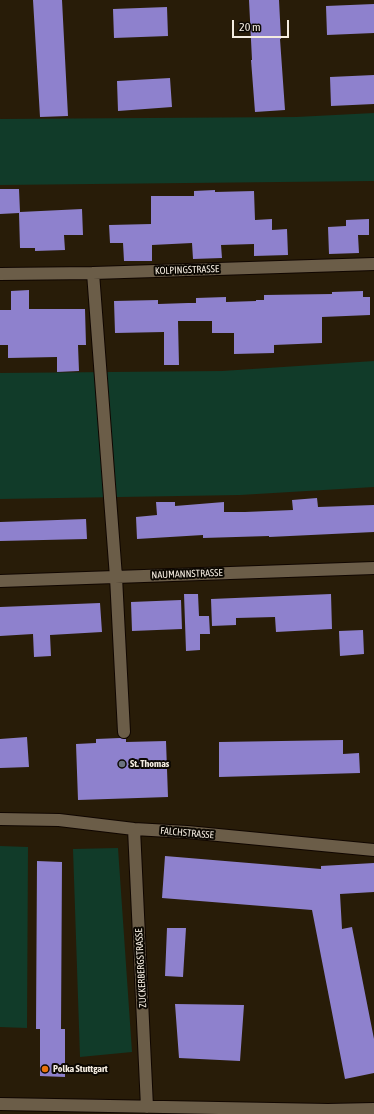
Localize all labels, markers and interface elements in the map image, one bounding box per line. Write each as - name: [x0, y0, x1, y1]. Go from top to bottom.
- scale bar: [234, 12, 291, 38]
- text: 20 m: [239, 20, 261, 34]
- street label: KOLPINGSTRASSE: [155, 263, 219, 277]
- street label: NAUMANNSTRASSE: [151, 567, 223, 581]
- place label: St. Thomas: [130, 758, 169, 770]
- marker: St. Thomas: [117, 759, 127, 769]
- street label: FALCHSTRASSE: [160, 825, 214, 841]
- street label: ZUCKERBERGSTRASSE: [133, 928, 149, 1008]
- place label: Polka Stuttgart: [53, 1063, 108, 1075]
- marker: Polka Stuttgart: [40, 1064, 50, 1074]

